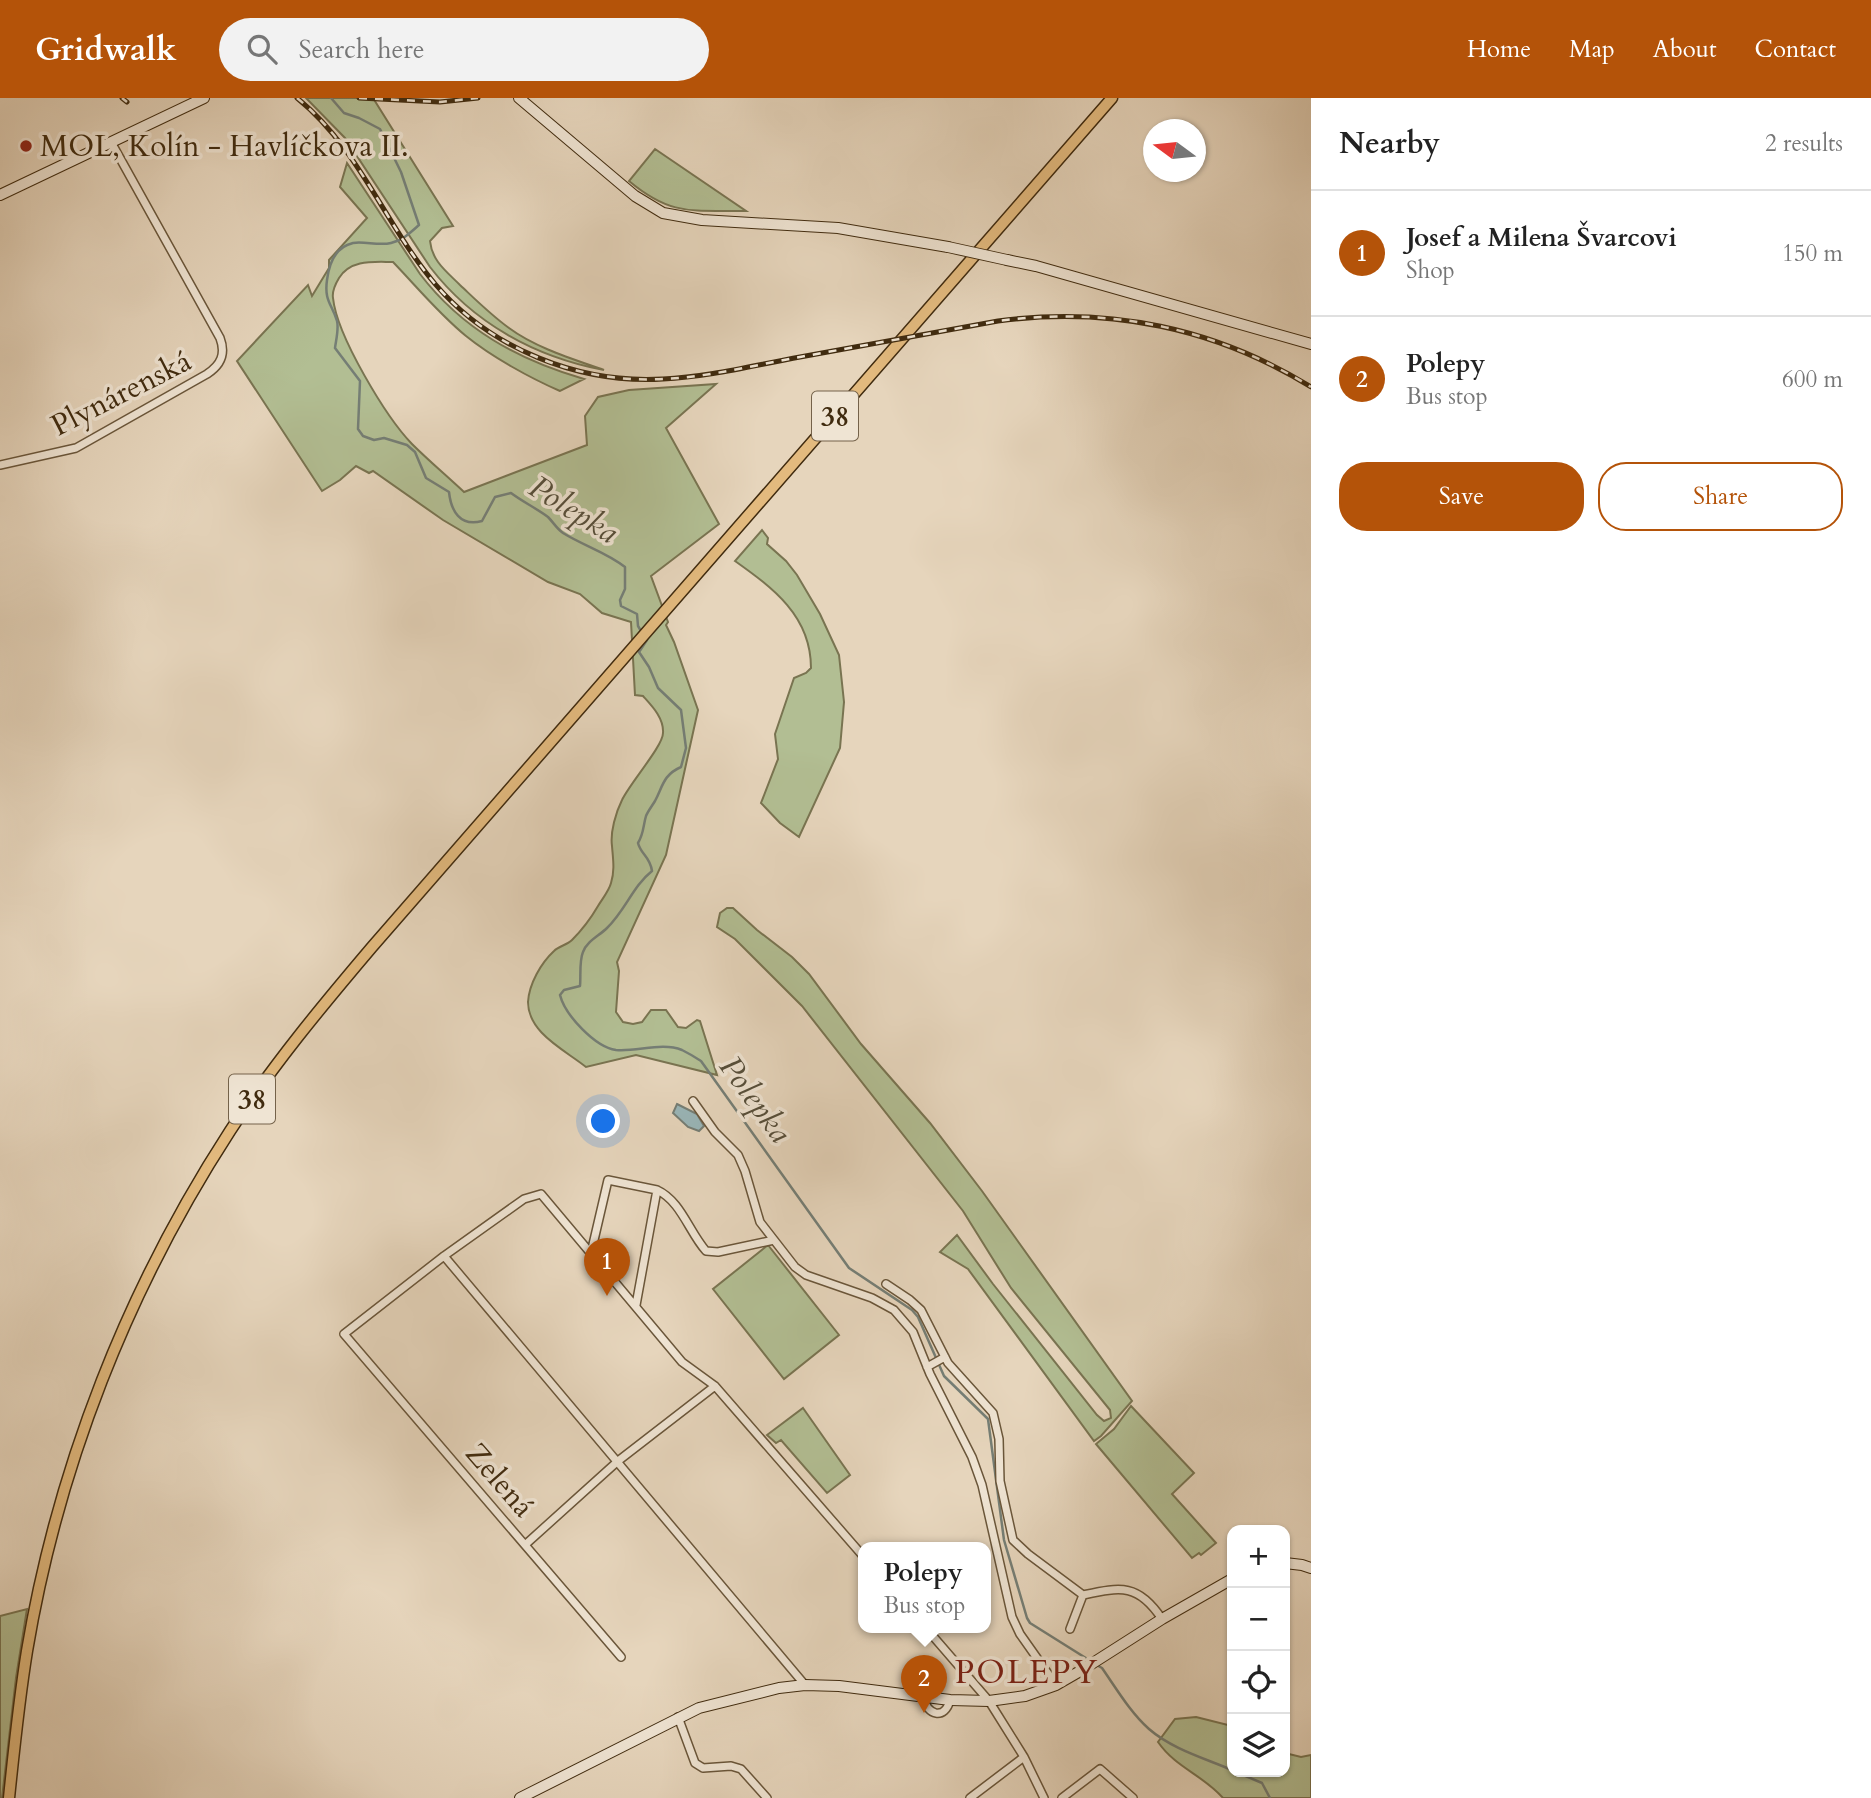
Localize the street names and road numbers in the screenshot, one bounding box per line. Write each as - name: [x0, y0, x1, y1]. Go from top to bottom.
- street label: Plynárenská: [44, 341, 198, 446]
- road number: 38: [812, 392, 858, 440]
- road number: 38: [229, 1074, 275, 1124]
- street label: Zelená: [456, 1434, 543, 1526]

